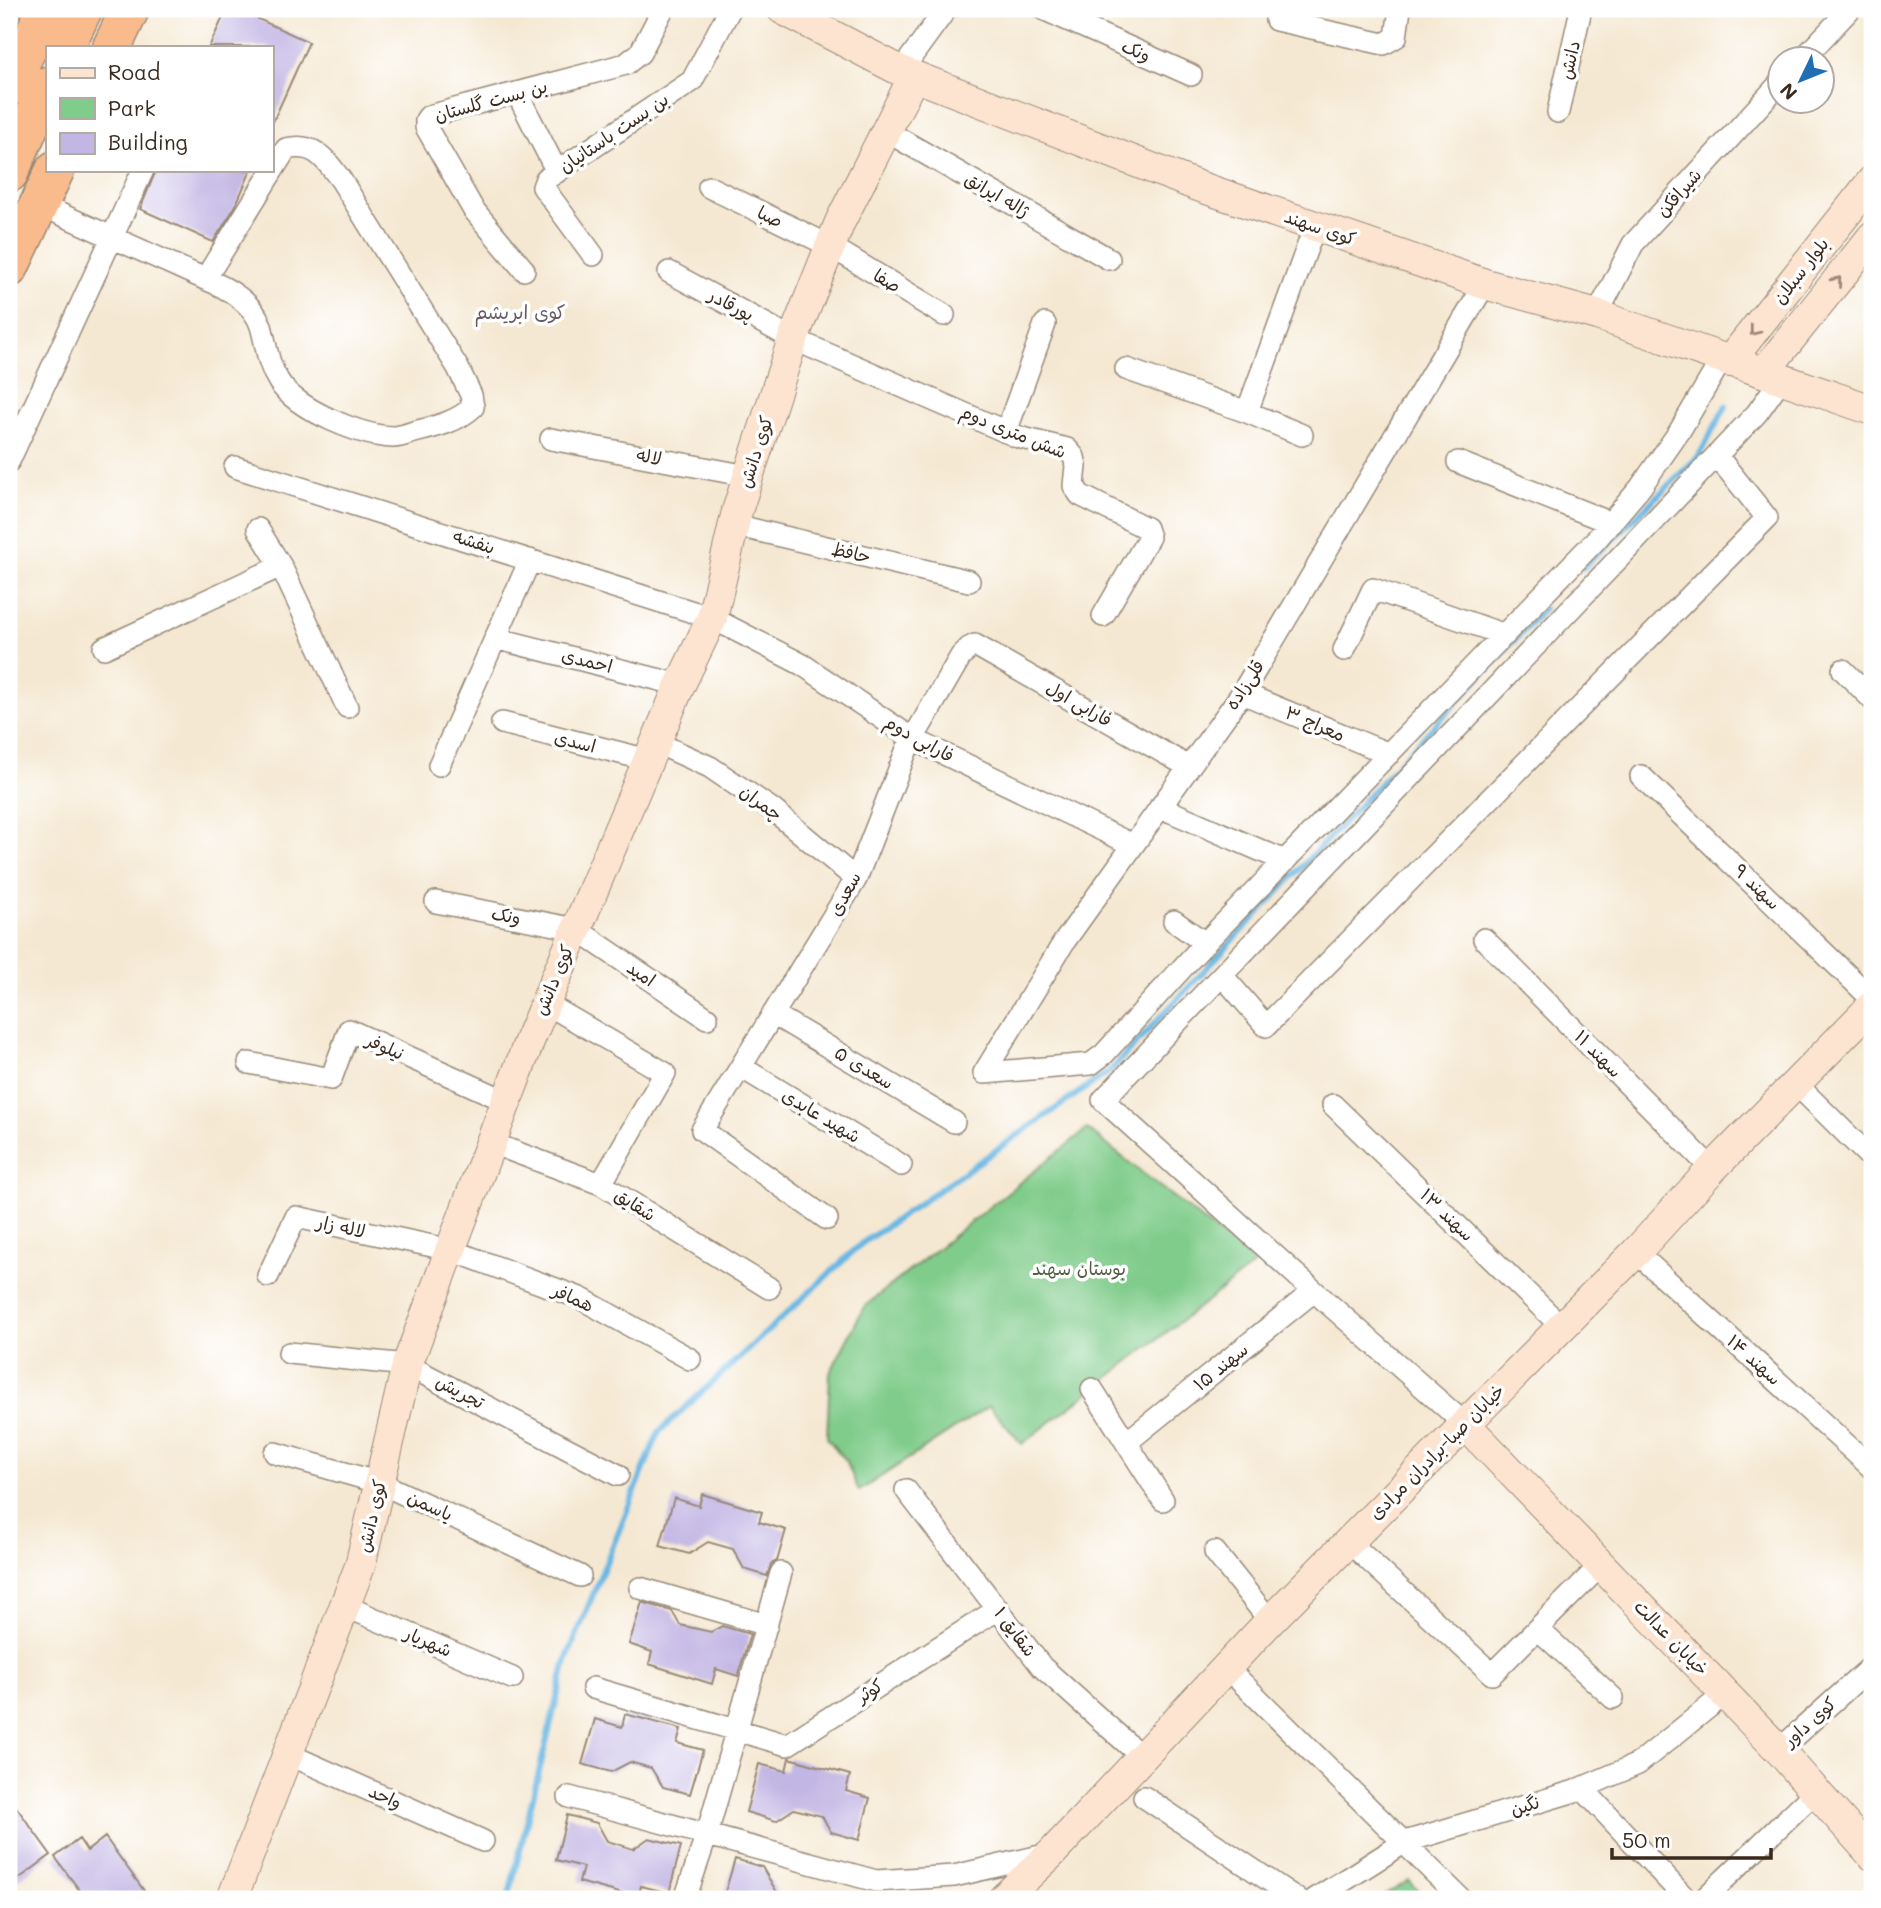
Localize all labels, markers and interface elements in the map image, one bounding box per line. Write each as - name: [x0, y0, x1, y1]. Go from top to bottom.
- street label: ونک: [1118, 33, 1155, 67]
- street label: دانش: [1553, 38, 1585, 82]
- legend: [46, 46, 273, 172]
- north arrow: [1766, 46, 1836, 116]
- text: Road: [108, 58, 160, 85]
- street label: بن بست گلستان: [432, 73, 550, 127]
- text: N: [1774, 78, 1802, 106]
- street label: بن بست باستانیان: [554, 87, 673, 178]
- text: Park: [108, 94, 156, 121]
- text: Building: [108, 128, 188, 155]
- street label: شیر‌افکن: [1650, 163, 1706, 222]
- street label: ژاله ایرانق: [961, 166, 1034, 222]
- street label: صبا: [754, 200, 787, 233]
- street label: کوی سهند: [1281, 204, 1360, 251]
- street label: بلوار سبلان: [1767, 232, 1834, 309]
- street label: صفا: [869, 263, 906, 298]
- one-way arrow: [1829, 276, 1841, 289]
- street label: پورقادر: [703, 282, 758, 327]
- district label: کوی ابریشم: [474, 299, 566, 327]
- one-way arrow: [1750, 322, 1762, 335]
- street label: شش متری دوم: [956, 399, 1070, 466]
- street label: کوی دانش: [732, 412, 778, 491]
- street label: لاله: [634, 442, 664, 470]
- street label: بنفشه: [450, 523, 498, 559]
- street label: حافظ: [829, 536, 873, 568]
- street label: احمدی: [559, 642, 615, 678]
- street label: قلی‌زاده: [1219, 655, 1269, 714]
- street label: فارابی اول: [1042, 675, 1117, 732]
- street label: معراج ۳: [1281, 700, 1349, 747]
- street label: فارابی دوم: [879, 709, 959, 770]
- street label: اسدی: [552, 724, 599, 758]
- street label: چمران: [735, 779, 788, 827]
- street label: سهند ۹: [1729, 858, 1786, 914]
- street label: سعدی: [822, 867, 866, 920]
- street label: ونک: [489, 900, 523, 930]
- street label: کوی دانش: [528, 940, 579, 1019]
- street label: امید: [623, 955, 661, 991]
- street label: سهند ۱۱: [1570, 1024, 1628, 1082]
- street label: نیلوفر: [360, 1026, 408, 1066]
- street label: سعدی ۵: [830, 1040, 899, 1094]
- street label: شهید عابدی: [778, 1082, 865, 1148]
- street label: شقایق: [610, 1182, 661, 1226]
- street label: سهند ۱۳: [1416, 1183, 1480, 1246]
- street label: لاله زار: [313, 1209, 368, 1243]
- park label: بوستان سهند: [1032, 1256, 1126, 1280]
- street label: همافر: [547, 1277, 598, 1317]
- street label: سهند ۱۴: [1723, 1329, 1787, 1390]
- street label: سهند ۱۵: [1188, 1337, 1253, 1396]
- street label: تجریش: [432, 1368, 490, 1414]
- street label: خیابان صبا-برادران مرادی: [1363, 1378, 1509, 1524]
- street label: کوی دانش: [351, 1477, 391, 1555]
- street label: یاسمن: [404, 1484, 457, 1526]
- street label: خیابان عدالت: [1629, 1594, 1714, 1680]
- street label: شقایق ۱: [989, 1602, 1042, 1661]
- street label: شهریار: [399, 1620, 456, 1662]
- street label: کوثر: [850, 1672, 888, 1709]
- street label: کوی داور: [1776, 1691, 1841, 1753]
- street label: واحد: [365, 1778, 406, 1814]
- street label: نگین: [1507, 1789, 1542, 1821]
- scale bar: [1612, 1817, 1771, 1861]
- text: 50 m: [1622, 1826, 1671, 1853]

